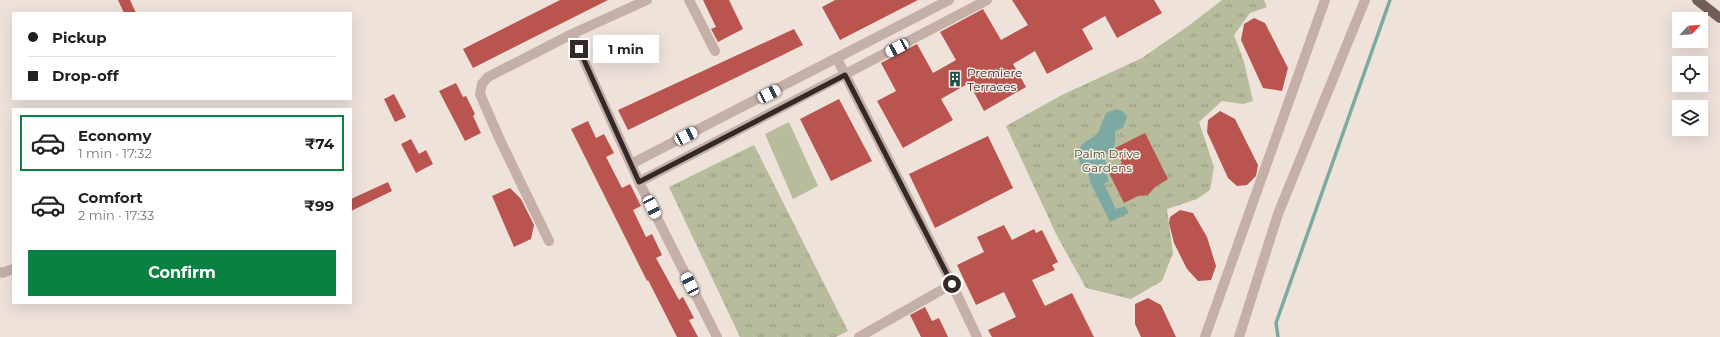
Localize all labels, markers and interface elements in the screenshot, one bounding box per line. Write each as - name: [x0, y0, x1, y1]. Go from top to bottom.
- north arrow: [1672, 12, 1708, 48]
- map controls: [1672, 12, 1708, 136]
- text: Pickup: [52, 28, 107, 47]
- callout: 1 min: [593, 35, 659, 63]
- car: [884, 37, 910, 59]
- route end: [570, 40, 588, 58]
- text: 1 min: [608, 41, 644, 57]
- button: locate: [1672, 56, 1708, 92]
- place label: Premiere Terraces: [967, 65, 1022, 94]
- text: Drop-off: [52, 66, 119, 85]
- building icon: Premiere Terraces: [946, 70, 964, 88]
- car: [756, 83, 782, 105]
- button: layers: [1672, 100, 1708, 136]
- icon: car: [30, 125, 66, 161]
- car: [673, 125, 699, 147]
- text: Economy: [78, 126, 151, 145]
- text: ₹74: [304, 134, 334, 153]
- text: 1 min · 17:32: [78, 145, 152, 161]
- park label: Palm Drive Gardens: [1074, 146, 1140, 175]
- icon: car: [30, 187, 66, 223]
- text: Comfort: [78, 188, 143, 207]
- car: [641, 194, 663, 220]
- text: ₹99: [304, 196, 334, 215]
- text: 2 min · 17:33: [78, 207, 154, 223]
- button: Confirm: [28, 250, 336, 296]
- car: [679, 271, 701, 297]
- route start: [943, 275, 961, 293]

